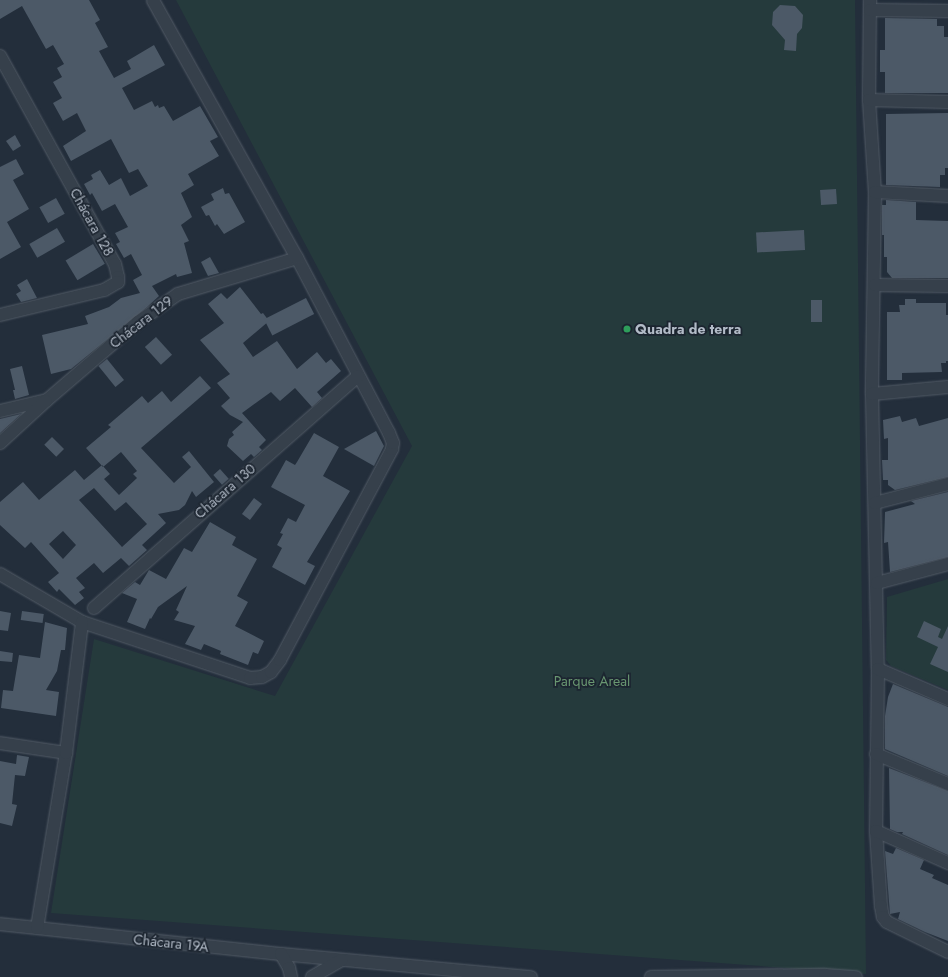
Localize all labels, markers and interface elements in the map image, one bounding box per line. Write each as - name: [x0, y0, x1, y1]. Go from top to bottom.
- street label: Chácara 128: [67, 185, 117, 259]
- street label: Chácara 129: [106, 292, 176, 352]
- place label: Quadra de terra: [635, 321, 741, 337]
- marker: Quadra de terra: [622, 324, 632, 334]
- street label: Chácara 130: [191, 460, 259, 522]
- park label: Parque Areal: [554, 673, 630, 689]
- street label: Chácara 19A: [133, 931, 209, 955]

